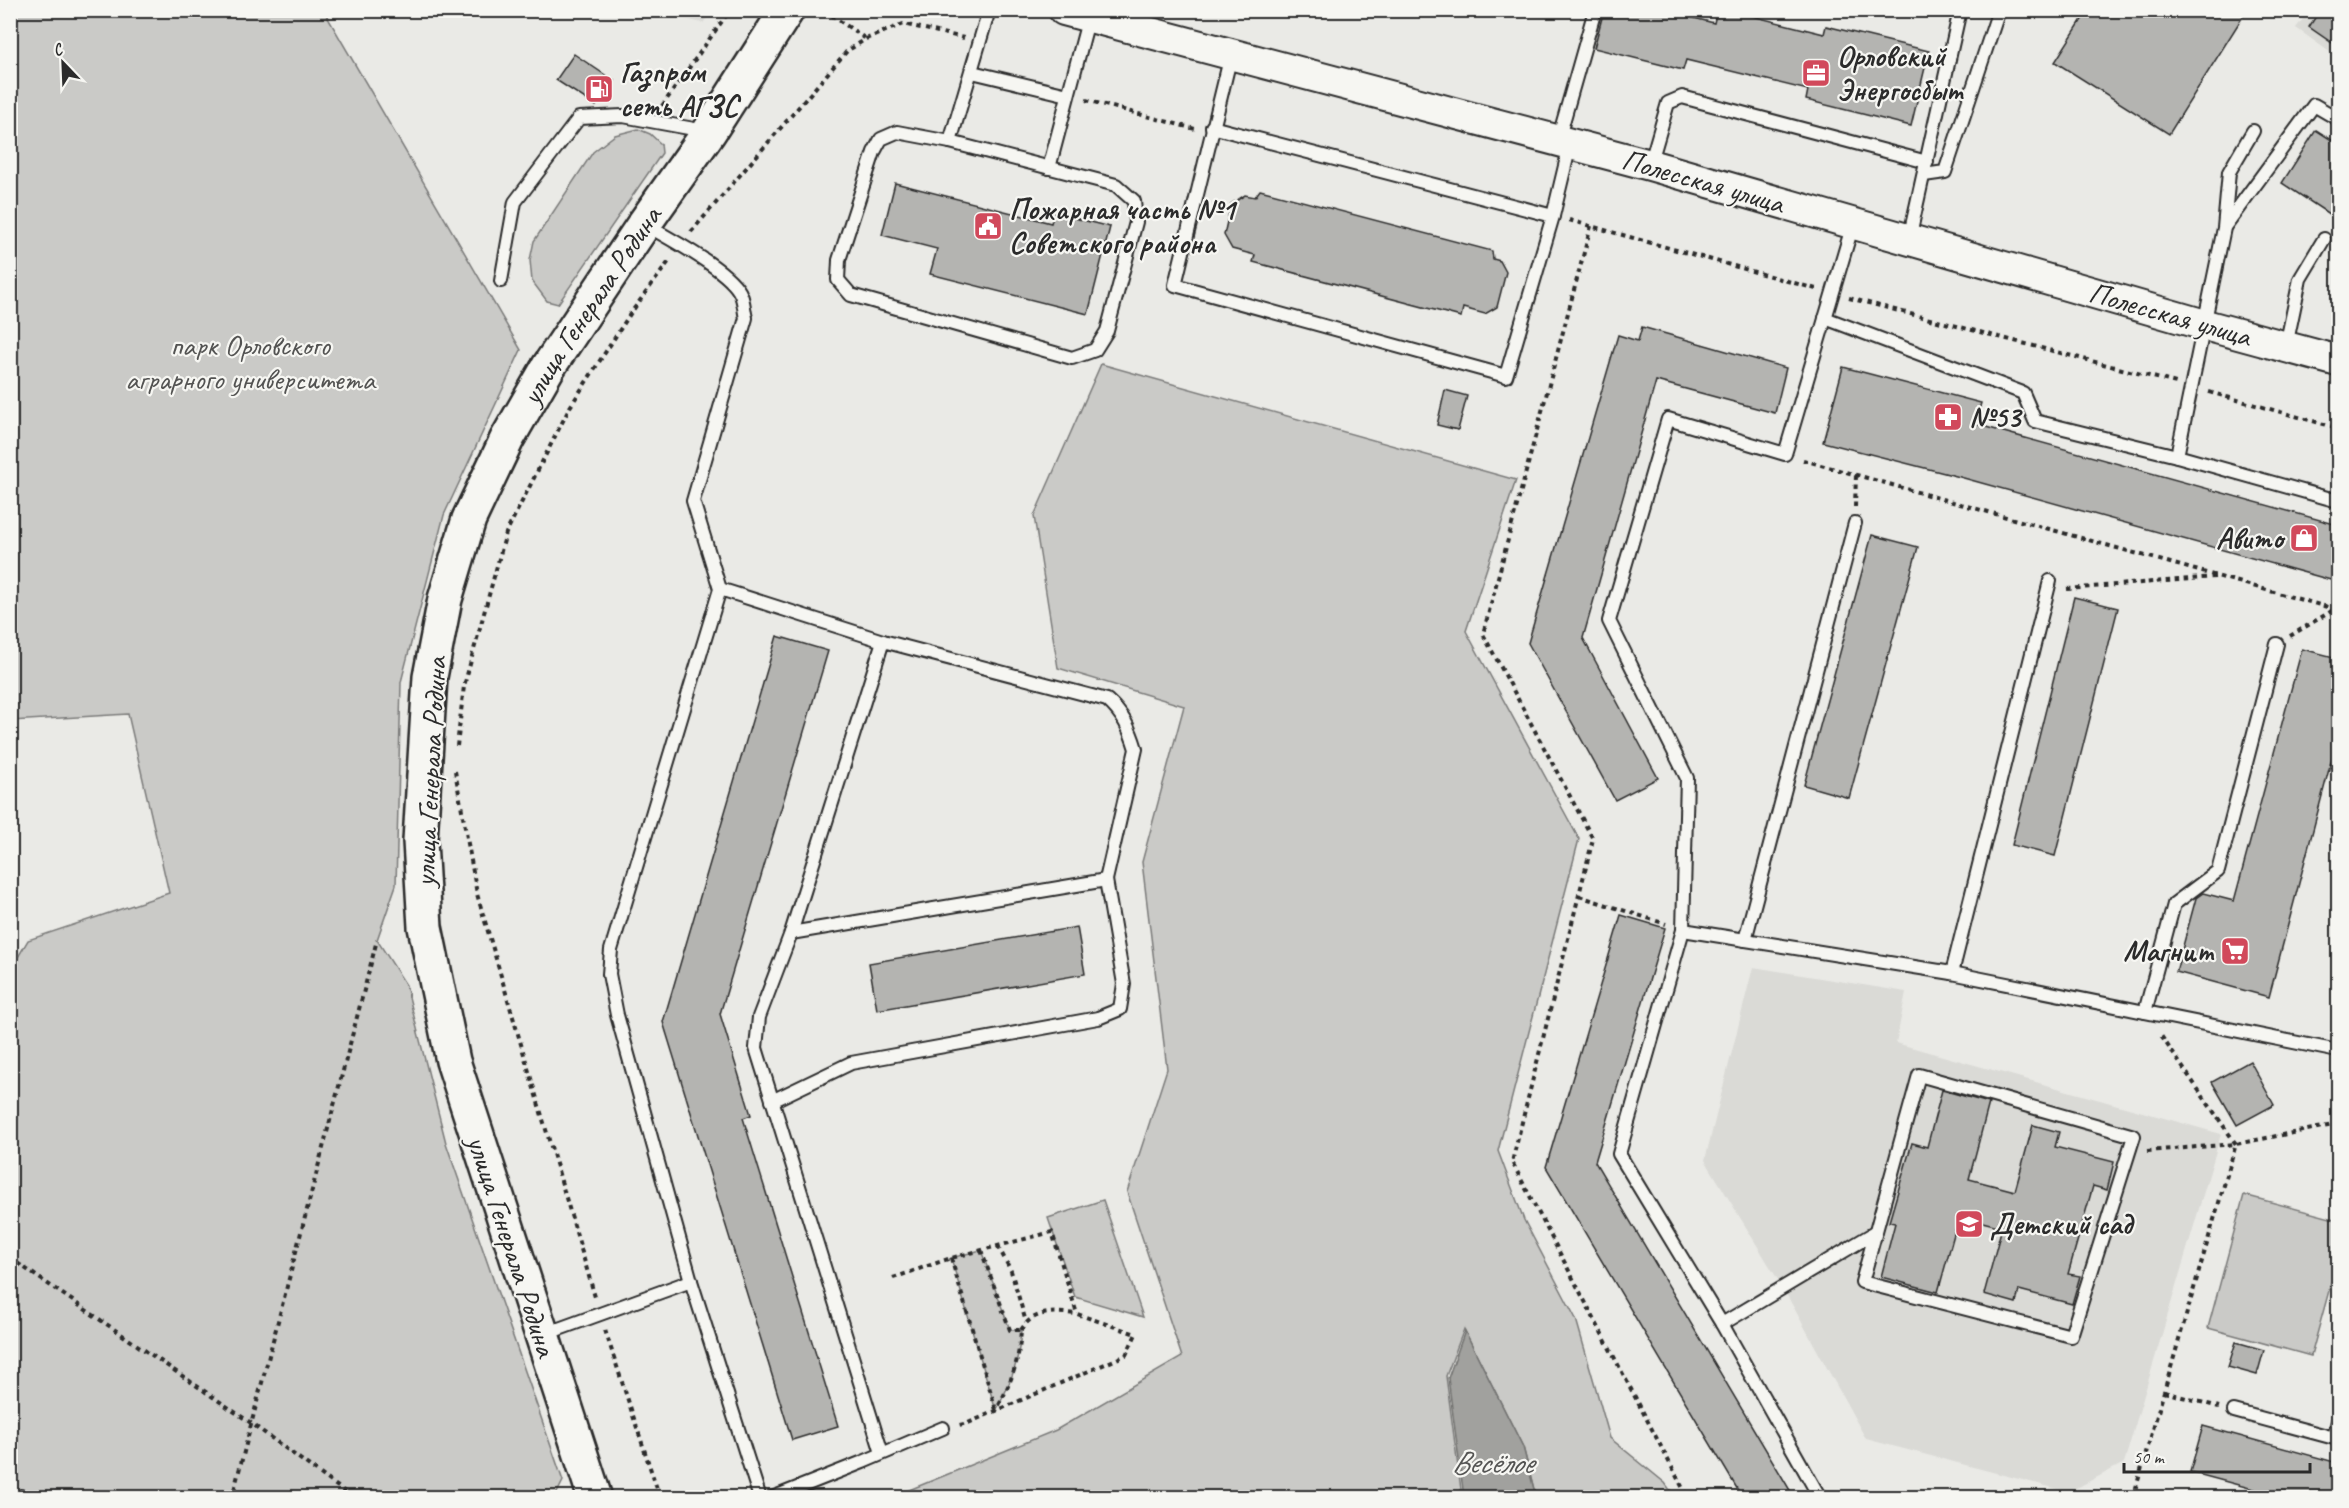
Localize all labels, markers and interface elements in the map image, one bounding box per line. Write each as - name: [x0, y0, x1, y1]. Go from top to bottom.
- north arrow: [33, 33, 93, 93]
- place label: Орловский Энергосбыт: [1837, 37, 1965, 109]
- text: С: [50, 39, 67, 61]
- place label: Газпром сеть АГЗС: [620, 53, 742, 125]
- office icon: Орловский Энергосбыт: [1800, 57, 1832, 89]
- fuel station icon: Газпром сеть АГЗС: [583, 73, 615, 105]
- street label: Полесская улица: [1618, 140, 1790, 223]
- place label: Пожарная часть №1 Советского района: [1009, 190, 1238, 262]
- street label: улица Генерала Родина: [511, 197, 671, 413]
- public building icon: Пожарная часть №1 Советского района: [972, 210, 1004, 242]
- street label: Полесская улица: [2085, 273, 2257, 356]
- park label: парк Орловского аграрного университета: [125, 326, 377, 398]
- place label: №53: [1969, 398, 2023, 436]
- pharmacy icon: №53: [1932, 401, 1964, 433]
- place label: Авито: [2216, 519, 2286, 557]
- shop icon: Авито: [2288, 522, 2320, 554]
- street label: улица Генерала Родина: [405, 654, 455, 890]
- place label: Магнит: [2123, 932, 2215, 970]
- supermarket icon: Магнит: [2219, 935, 2251, 967]
- street label: улица Генерала Родина: [458, 1129, 566, 1363]
- place label: Детский сад: [1990, 1205, 2135, 1243]
- school or university icon: Детский сад: [1953, 1208, 1985, 1240]
- scale bar: [2124, 1436, 2310, 1474]
- water label: Весёлое: [1451, 1442, 1537, 1483]
- text: 50 m: [2133, 1446, 2166, 1468]

